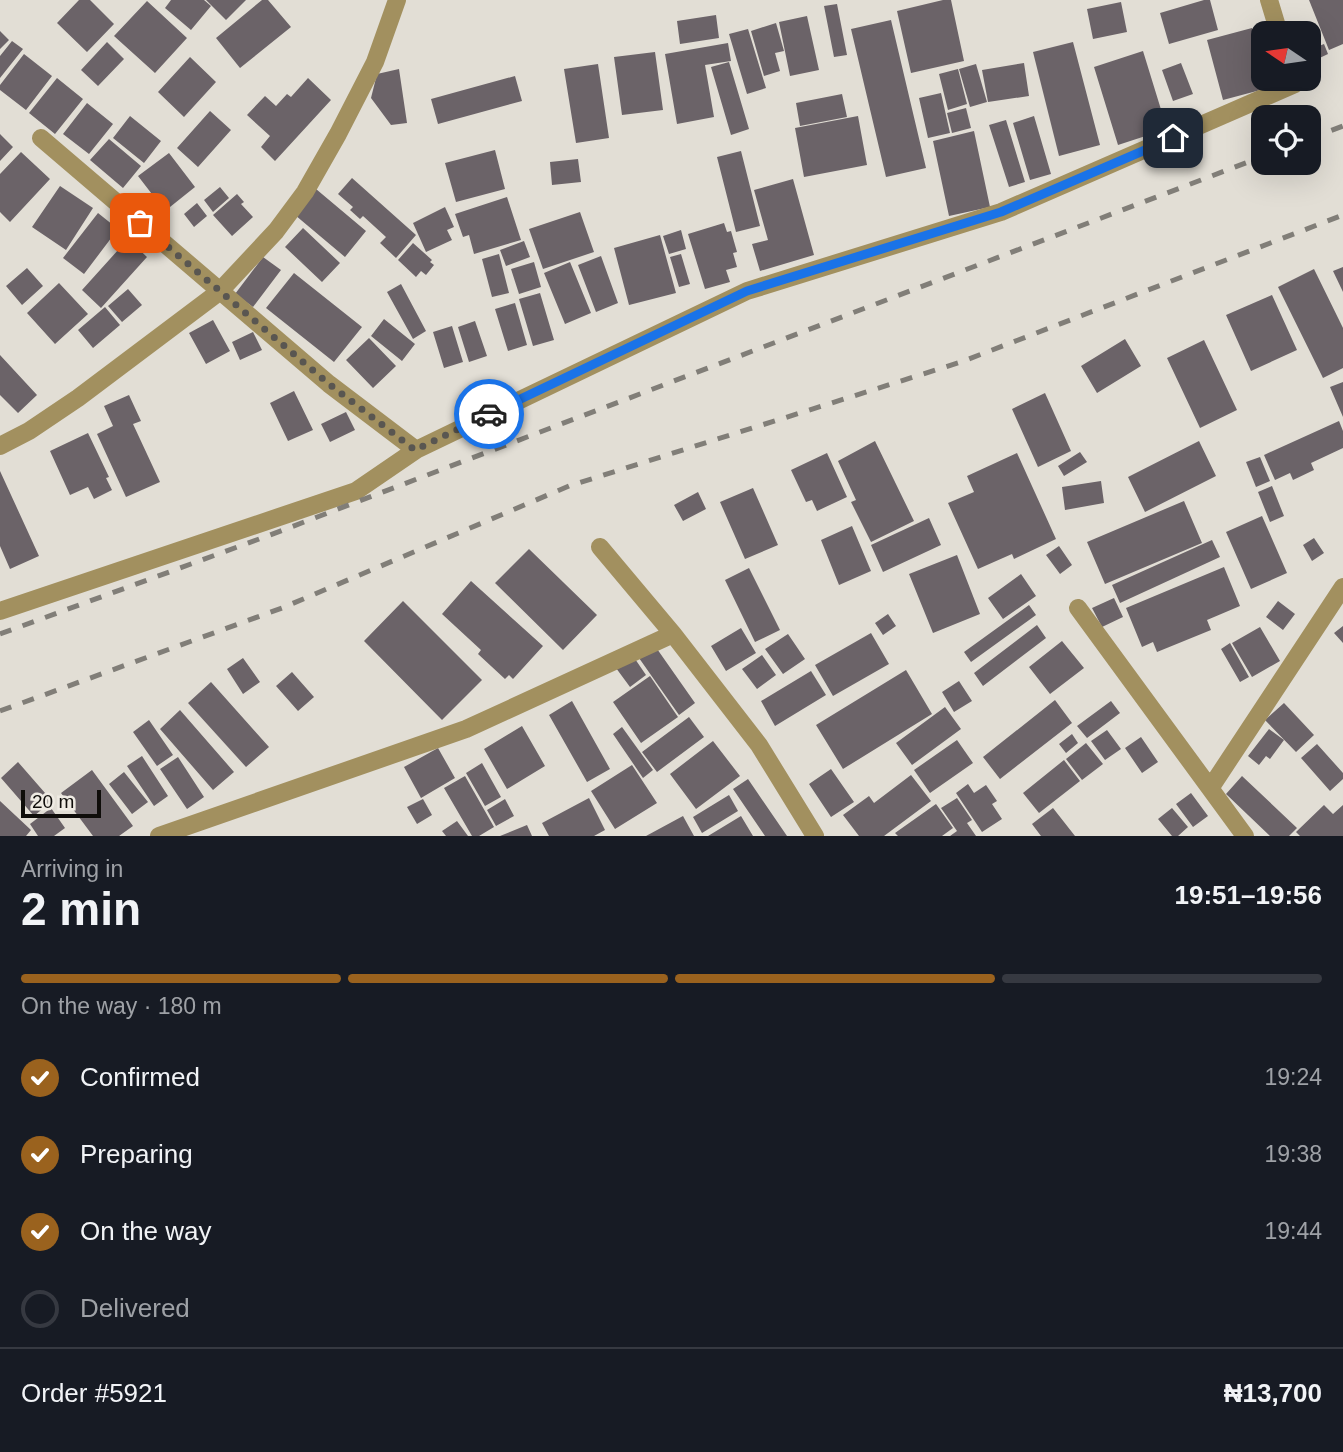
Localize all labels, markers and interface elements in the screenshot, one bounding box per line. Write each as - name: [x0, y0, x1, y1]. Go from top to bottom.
- north arrow: [1251, 21, 1321, 91]
- map controls: [1251, 21, 1321, 175]
- button: locate: [1251, 105, 1321, 175]
- pin: [1143, 108, 1203, 168]
- icon: home: [1154, 119, 1192, 157]
- pin: [110, 193, 170, 253]
- icon: bag: [121, 204, 159, 242]
- courier: [454, 379, 524, 449]
- icon: car: [470, 395, 508, 433]
- scale bar: [21, 787, 102, 819]
- text: 20 m: [32, 791, 74, 812]
- text: Arriving in: [21, 856, 123, 882]
- text: 19:51–19:56: [1175, 880, 1322, 910]
- text: 2 min: [21, 883, 141, 935]
- text: On the way · 180 m: [21, 993, 222, 1019]
- icon: check: [21, 1059, 59, 1097]
- text: Confirmed: [80, 1062, 200, 1092]
- text: 19:24: [1264, 1064, 1322, 1090]
- icon: check: [21, 1136, 59, 1174]
- text: Preparing: [80, 1139, 193, 1169]
- text: 19:38: [1264, 1141, 1322, 1167]
- icon: check: [21, 1213, 59, 1251]
- text: On the way: [80, 1216, 212, 1246]
- text: 19:44: [1264, 1218, 1322, 1244]
- text: Delivered: [80, 1293, 190, 1323]
- text: Order #5921: [21, 1378, 167, 1408]
- text: ₦13,700: [1224, 1378, 1322, 1408]

